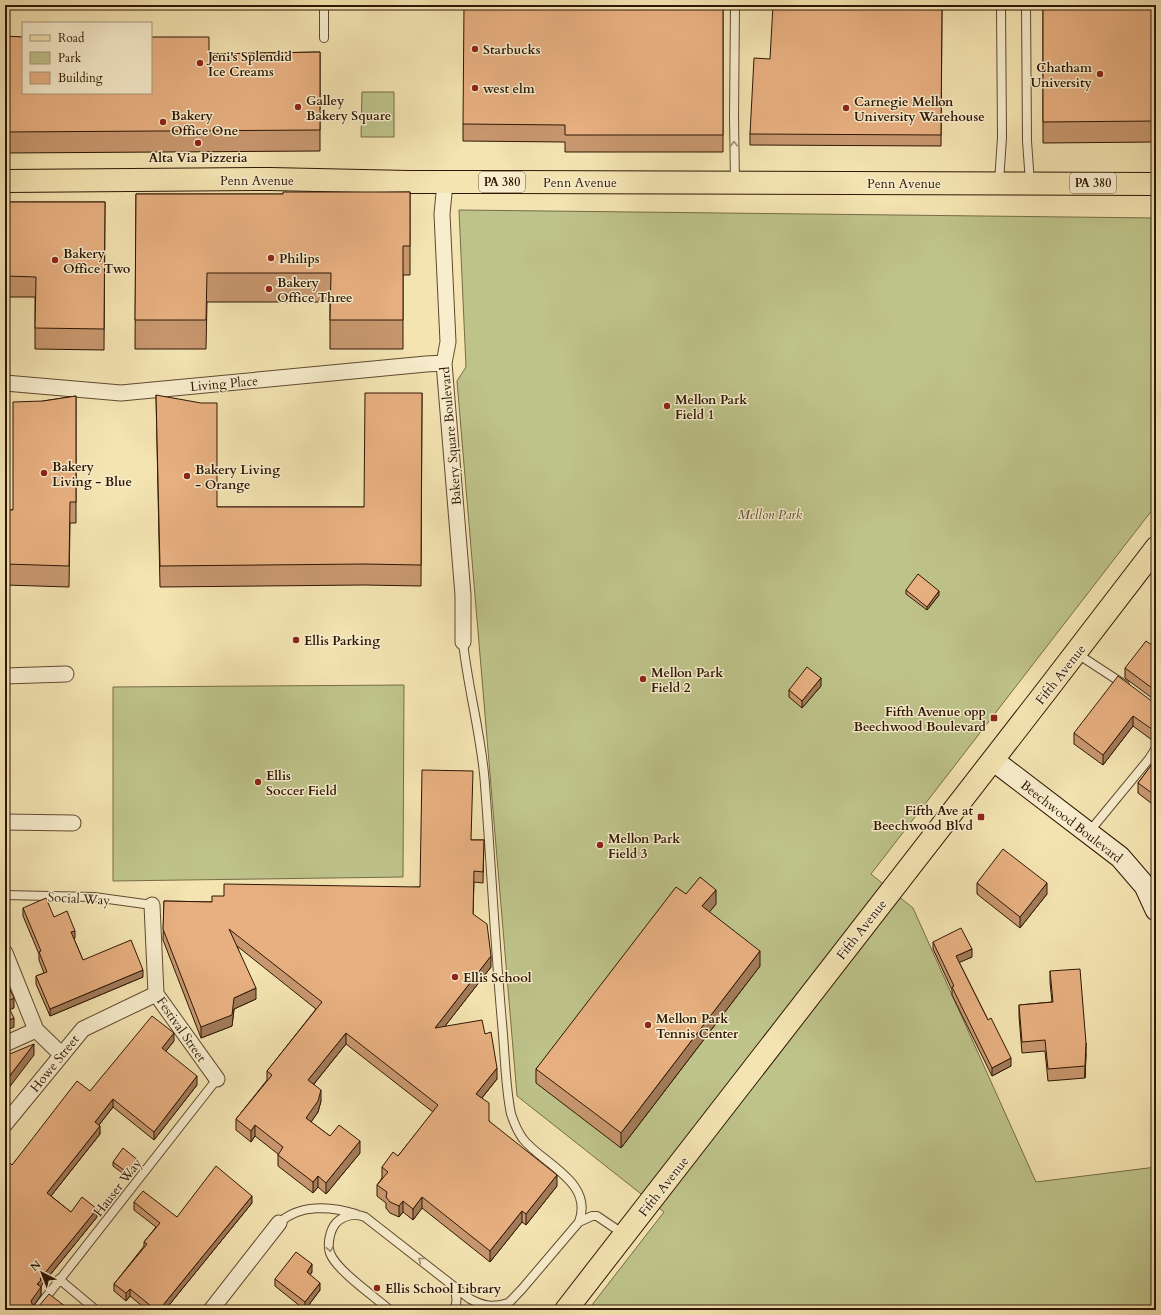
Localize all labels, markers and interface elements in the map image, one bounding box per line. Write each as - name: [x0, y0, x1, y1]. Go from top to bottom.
- legend: [22, 22, 152, 94]
- text: Road: [58, 30, 85, 46]
- place label: Starbucks: [483, 41, 541, 59]
- marker: Starbucks: [470, 44, 480, 54]
- place label: Jeni's Splendid Ice Creams: [206, 48, 292, 81]
- text: Park: [58, 50, 82, 66]
- marker: Jeni's Splendid Ice Creams: [195, 58, 205, 68]
- place label: Chatham University: [1030, 59, 1093, 92]
- marker: Chatham University: [1095, 69, 1105, 79]
- text: Building: [58, 70, 103, 86]
- place label: west elm: [483, 80, 535, 98]
- marker: west elm: [470, 83, 480, 93]
- place label: Galley Bakery Square: [306, 92, 391, 125]
- place label: Carnegie Mellon University Warehouse: [854, 93, 985, 126]
- marker: Galley Bakery Square: [293, 102, 303, 112]
- marker: Carnegie Mellon University Warehouse: [841, 103, 851, 113]
- place label: Bakery Office One: [171, 107, 238, 140]
- marker: Bakery Office One: [158, 117, 168, 127]
- marker: Alta Via Pizzeria: [193, 138, 203, 148]
- one-way arrow: [730, 141, 738, 147]
- place label: Alta Via Pizzeria: [149, 149, 248, 167]
- street label: Penn Avenue: [220, 172, 294, 190]
- road number: PA 380: [479, 172, 525, 192]
- road number: PA 380: [1070, 173, 1116, 193]
- street label: Penn Avenue: [543, 174, 617, 192]
- street label: Penn Avenue: [867, 175, 941, 193]
- place label: Bakery Office Two: [63, 245, 131, 278]
- place label: Philips: [279, 250, 320, 268]
- marker: Philips: [266, 253, 276, 263]
- marker: Bakery Office Two: [50, 255, 60, 265]
- place label: Bakery Office Three: [277, 274, 353, 307]
- marker: Bakery Office Three: [264, 284, 274, 294]
- street label: Bakery Square Boulevard: [436, 366, 466, 506]
- street label: Living Place: [189, 372, 259, 396]
- place label: Mellon Park Field 1: [675, 391, 748, 424]
- marker: Mellon Park Field 1: [662, 401, 672, 411]
- place label: Bakery Living - Blue: [52, 458, 132, 491]
- place label: Bakery Living - Orange: [195, 461, 280, 494]
- marker: Bakery Living - Blue: [39, 468, 49, 478]
- marker: Bakery Living - Orange: [182, 471, 192, 481]
- park label: Mellon Park: [738, 506, 803, 524]
- place label: Ellis Parking: [304, 632, 380, 650]
- marker: Ellis Parking: [291, 635, 301, 645]
- street label: Fifth Avenue: [1032, 641, 1090, 708]
- place label: Mellon Park Field 2: [651, 664, 724, 697]
- marker: Mellon Park Field 2: [638, 674, 648, 684]
- place label: Fifth Avenue opp Beechwood Boulevard: [854, 703, 987, 736]
- marker: Fifth Avenue opp Beechwood Boulevard: [989, 713, 999, 723]
- place label: Ellis Soccer Field: [266, 767, 337, 800]
- street label: Beechwood Boulevard: [1017, 776, 1126, 867]
- marker: Ellis Soccer Field: [253, 777, 263, 787]
- place label: Fifth Ave at Beechwood Blvd: [873, 802, 974, 835]
- marker: Fifth Ave at Beechwood Blvd: [976, 812, 986, 822]
- place label: Mellon Park Field 3: [608, 830, 681, 863]
- marker: Mellon Park Field 3: [595, 840, 605, 850]
- street label: Social Way: [47, 888, 111, 910]
- street label: Fifth Avenue: [833, 896, 891, 963]
- place label: Ellis School: [463, 969, 532, 987]
- marker: Ellis School: [450, 972, 460, 982]
- street label: Festival Street: [152, 993, 210, 1066]
- place label: Mellon Park Tennis Center: [656, 1010, 739, 1043]
- marker: Mellon Park Tennis Center: [643, 1020, 653, 1030]
- street label: Howe Street: [26, 1031, 83, 1096]
- street label: Fifth Avenue: [635, 1153, 693, 1220]
- street label: Hauser Way: [89, 1155, 146, 1220]
- one-way arrow: [325, 1246, 334, 1253]
- north arrow: [22, 1253, 62, 1293]
- text: N: [27, 1257, 45, 1275]
- one-way arrow: [418, 1258, 425, 1265]
- place label: Ellis School Library: [385, 1280, 502, 1298]
- marker: Ellis School Library: [372, 1283, 382, 1293]

